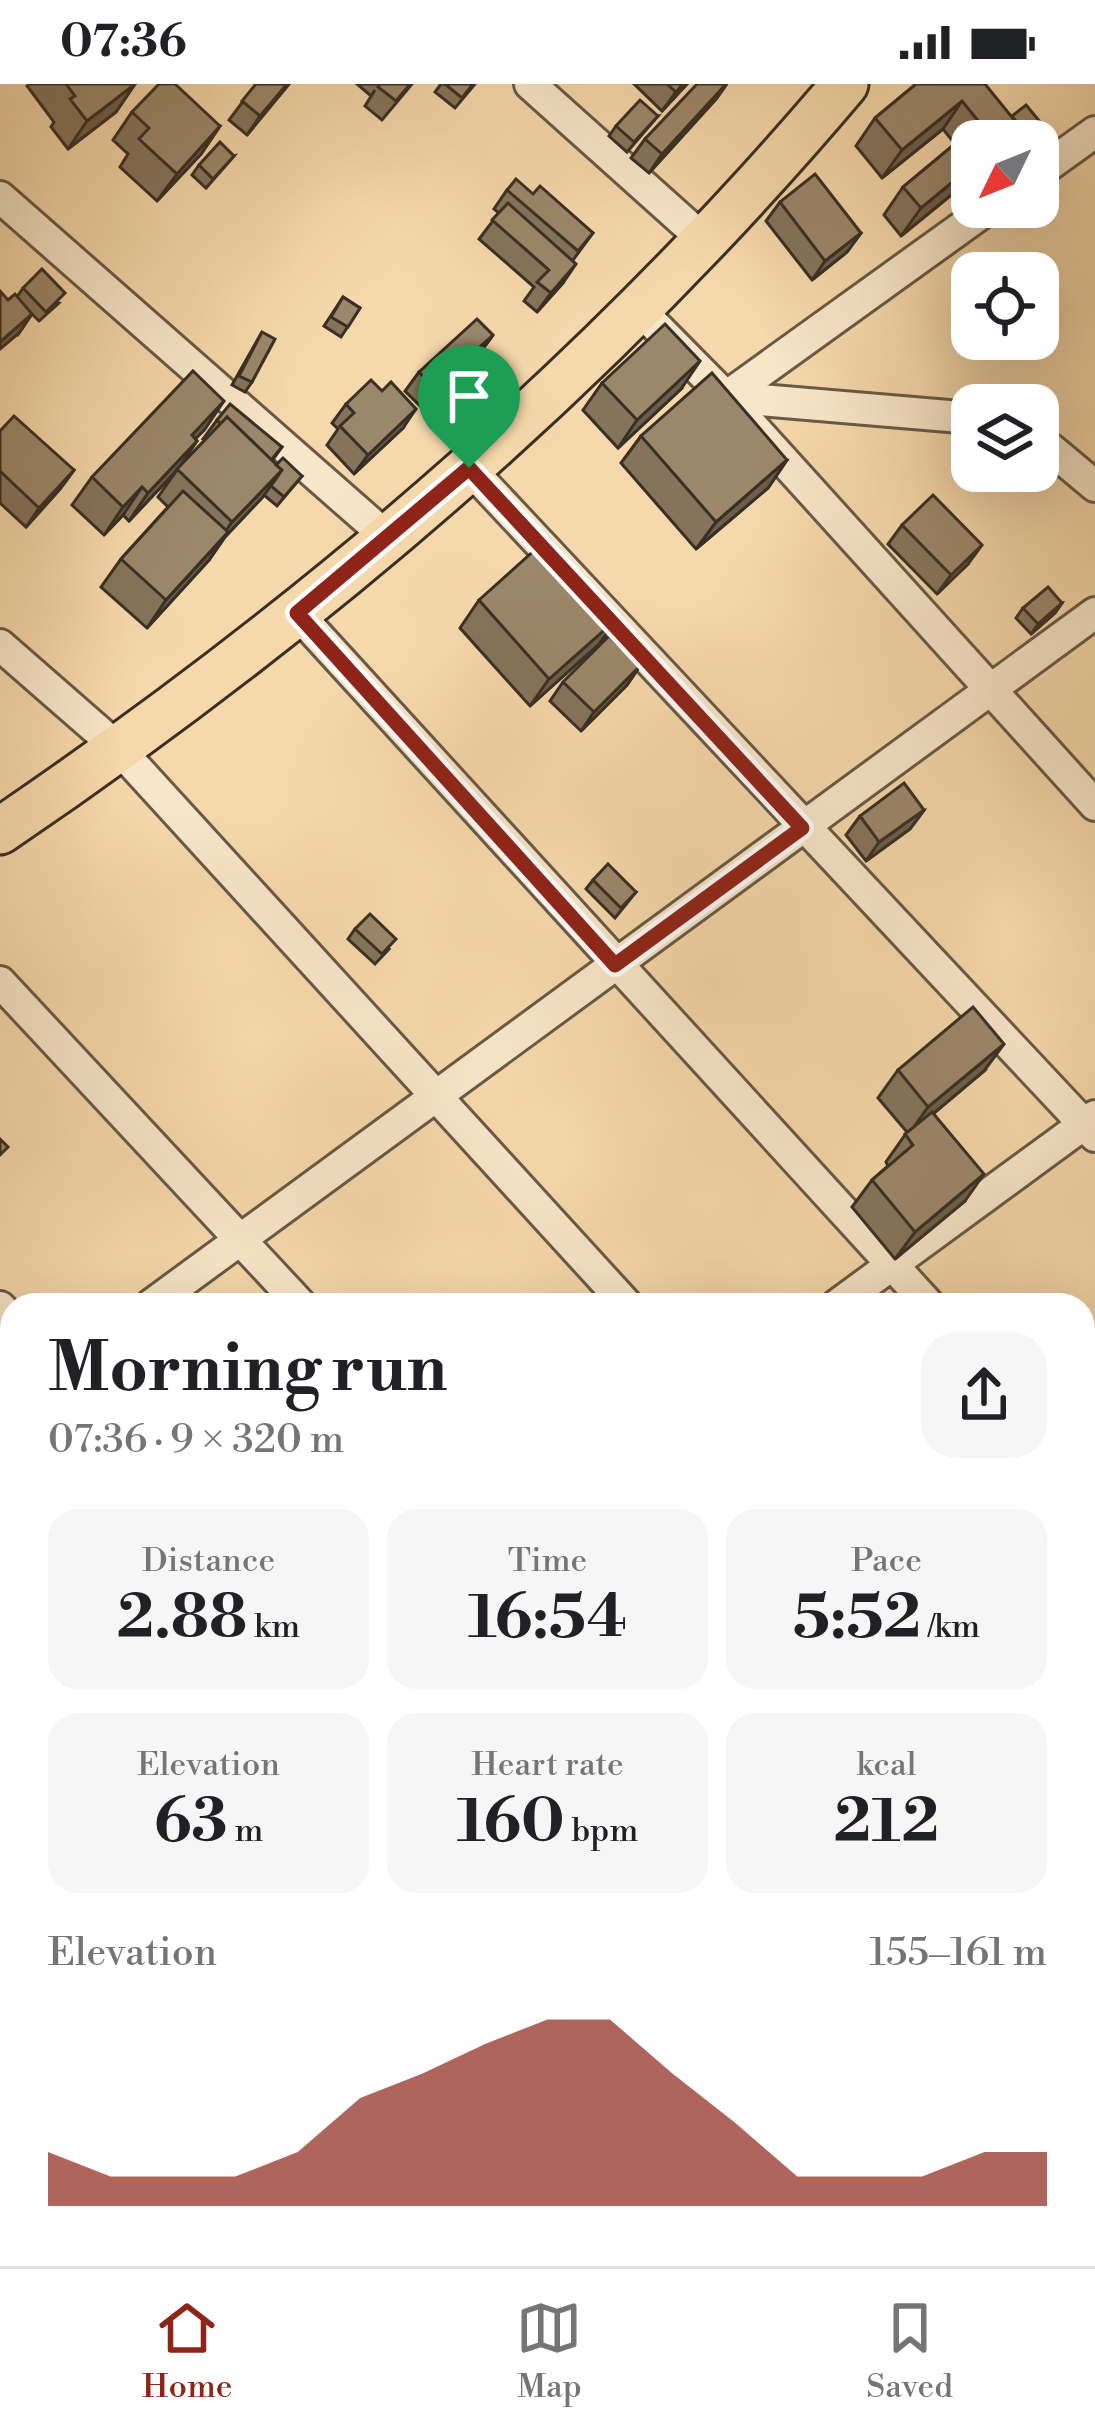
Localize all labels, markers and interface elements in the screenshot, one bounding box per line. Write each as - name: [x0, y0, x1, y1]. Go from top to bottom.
- text: 07:36: [60, 14, 187, 71]
- north arrow: [951, 120, 1059, 228]
- map controls: [951, 120, 1059, 492]
- button: locate: [951, 252, 1059, 360]
- pin: [418, 345, 520, 468]
- icon: arrive: [436, 363, 502, 429]
- button: layers: [951, 384, 1059, 492]
- text: Morning run: [48, 1329, 447, 1412]
- button: share: [921, 1332, 1047, 1458]
- text: 07:36 · 9 × 320 m: [48, 1416, 344, 1465]
- text: Distance: [142, 1541, 275, 1582]
- text: Time: [508, 1541, 587, 1582]
- text: Pace: [851, 1541, 922, 1582]
- text: 2.88: [117, 1582, 247, 1657]
- text: 16:54: [468, 1582, 627, 1657]
- text: 5:52: [793, 1582, 921, 1657]
- text: km: [247, 1607, 300, 1648]
- text: /km: [921, 1607, 980, 1648]
- text: Elevation: [137, 1745, 280, 1786]
- text: Heart rate: [471, 1745, 624, 1786]
- text: kcal: [857, 1745, 916, 1786]
- text: 63: [154, 1786, 228, 1861]
- text: 160: [457, 1786, 565, 1861]
- text: 212: [834, 1786, 939, 1861]
- text: m: [228, 1811, 263, 1852]
- text: bpm: [565, 1811, 638, 1852]
- text: Elevation: [48, 1929, 217, 1978]
- text: 155–161 m: [869, 1929, 1047, 1978]
- tab: Home: [142, 2295, 233, 2408]
- tab: Map: [516, 2295, 582, 2408]
- tab: Saved: [866, 2295, 953, 2408]

